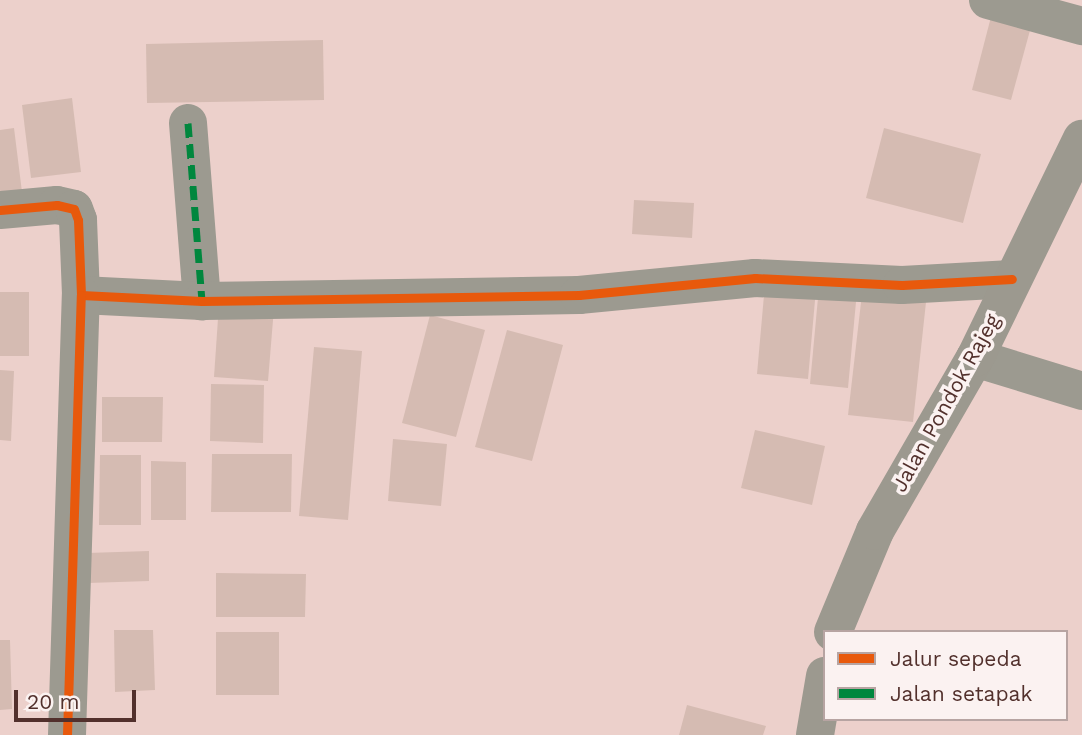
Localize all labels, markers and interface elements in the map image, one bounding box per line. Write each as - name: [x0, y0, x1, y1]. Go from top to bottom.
- street label: Jalan Pondok Rajeg: [887, 310, 1005, 496]
- legend: [823, 630, 1068, 721]
- text: Jalur sepeda: [890, 646, 1022, 671]
- scale bar: [18, 676, 140, 720]
- text: Jalan setapak: [890, 681, 1032, 706]
- text: 20 m: [27, 689, 79, 714]

